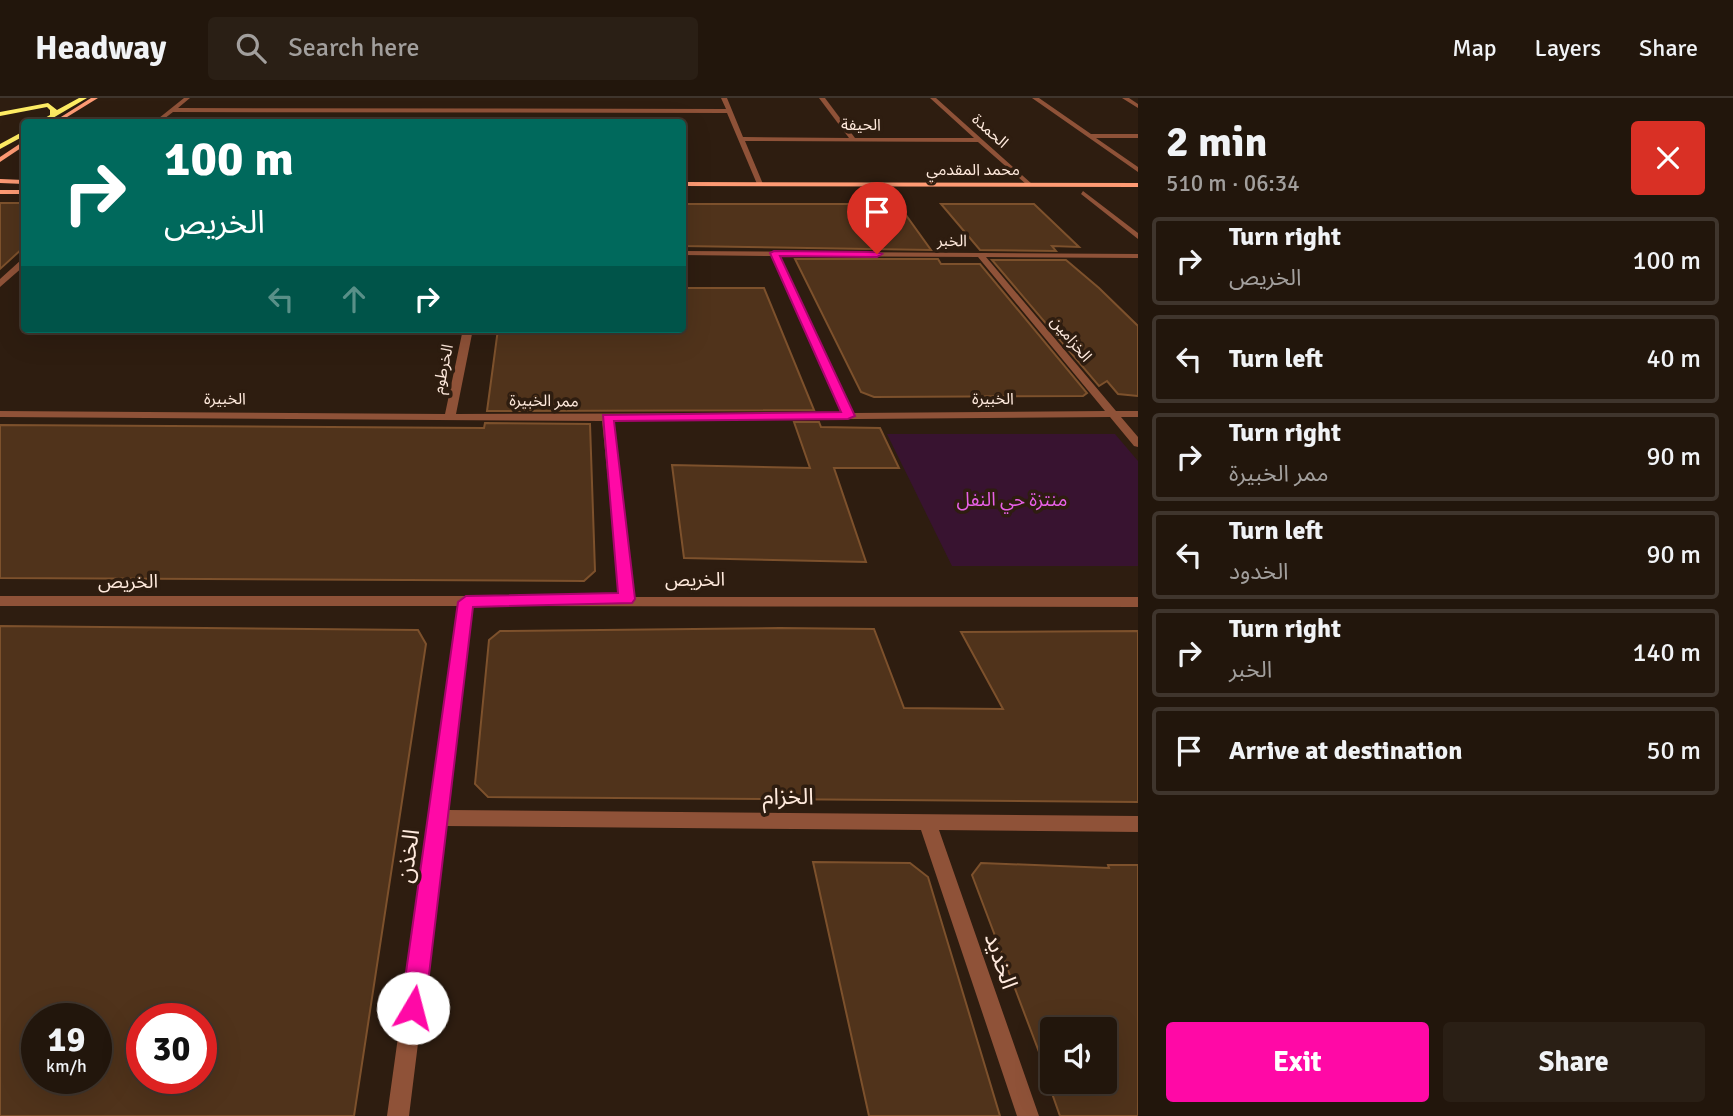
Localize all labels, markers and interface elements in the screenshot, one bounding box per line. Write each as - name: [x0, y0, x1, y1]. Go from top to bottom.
- search box: [208, 17, 698, 80]
- text: Headway: [35, 28, 166, 69]
- icon: search: [232, 29, 270, 67]
- text: Search here: [288, 32, 419, 64]
- text: Map: [1452, 33, 1497, 63]
- text: Layers: [1535, 33, 1601, 63]
- text: Share: [1639, 33, 1698, 63]
- street label: الحمدة: [968, 109, 1012, 153]
- street label: الحيفة: [841, 115, 881, 135]
- text: 2 min: [1166, 117, 1267, 168]
- button: close: [1631, 121, 1705, 195]
- text: 100 m: [164, 129, 294, 189]
- icon: right: [49, 147, 140, 238]
- street label: محمد المقدمي: [926, 160, 1020, 182]
- text: 510 m · 06:34: [1166, 169, 1300, 198]
- pin: [847, 182, 907, 254]
- icon: arrive: [858, 193, 896, 231]
- text: الخريص: [164, 203, 265, 242]
- text: Turn right: [1229, 221, 1341, 253]
- street label: الخبر: [936, 231, 967, 251]
- icon: right: [1170, 242, 1208, 280]
- text: 100 m: [1632, 245, 1701, 277]
- text: الخريص: [1229, 263, 1302, 292]
- icon: left: [262, 280, 300, 318]
- icon: ahead: [335, 280, 373, 318]
- icon: right: [408, 280, 446, 318]
- street label: الخزامين: [1046, 312, 1096, 366]
- icon: left: [1170, 340, 1208, 378]
- street label: الخرطوم: [428, 342, 460, 396]
- text: Turn left: [1229, 343, 1323, 375]
- text: 40 m: [1646, 343, 1701, 375]
- street label: الخبيرة: [204, 389, 246, 409]
- street label: الخبيرة: [972, 389, 1014, 409]
- street label: ممر الخبيرة: [509, 390, 579, 412]
- text: Turn right: [1229, 417, 1341, 449]
- icon: right: [1170, 438, 1208, 476]
- text: 90 m: [1646, 441, 1701, 473]
- text: ممر الخبيرة: [1229, 459, 1329, 488]
- park label: منتزة حي النفل: [957, 488, 1067, 514]
- text: Turn left: [1229, 515, 1323, 547]
- icon: left: [1170, 536, 1208, 574]
- text: 90 m: [1646, 539, 1701, 571]
- text: الخدود: [1229, 557, 1289, 586]
- street label: الخريص: [665, 568, 725, 592]
- street label: الخريص: [98, 570, 158, 594]
- text: Turn right: [1229, 613, 1341, 645]
- icon: right: [1170, 634, 1208, 672]
- text: 140 m: [1632, 637, 1701, 669]
- text: الخبر: [1229, 655, 1272, 684]
- icon: arrive: [1170, 732, 1208, 770]
- text: Arrive at destination: [1229, 735, 1462, 767]
- text: 50 m: [1646, 735, 1701, 767]
- street label: الخزام: [762, 782, 814, 814]
- street label: الخذن: [390, 827, 426, 885]
- street label: الخديد: [978, 929, 1024, 993]
- position arrow: [376, 971, 450, 1045]
- speed limit sign: 30: [126, 1003, 217, 1094]
- map controls: [1040, 1017, 1117, 1094]
- button: sound: [1040, 1017, 1117, 1094]
- text: 19: [48, 1018, 85, 1061]
- button: Exit: [1166, 1022, 1429, 1102]
- button: Share: [1443, 1022, 1705, 1102]
- text: km/h: [46, 1055, 87, 1077]

